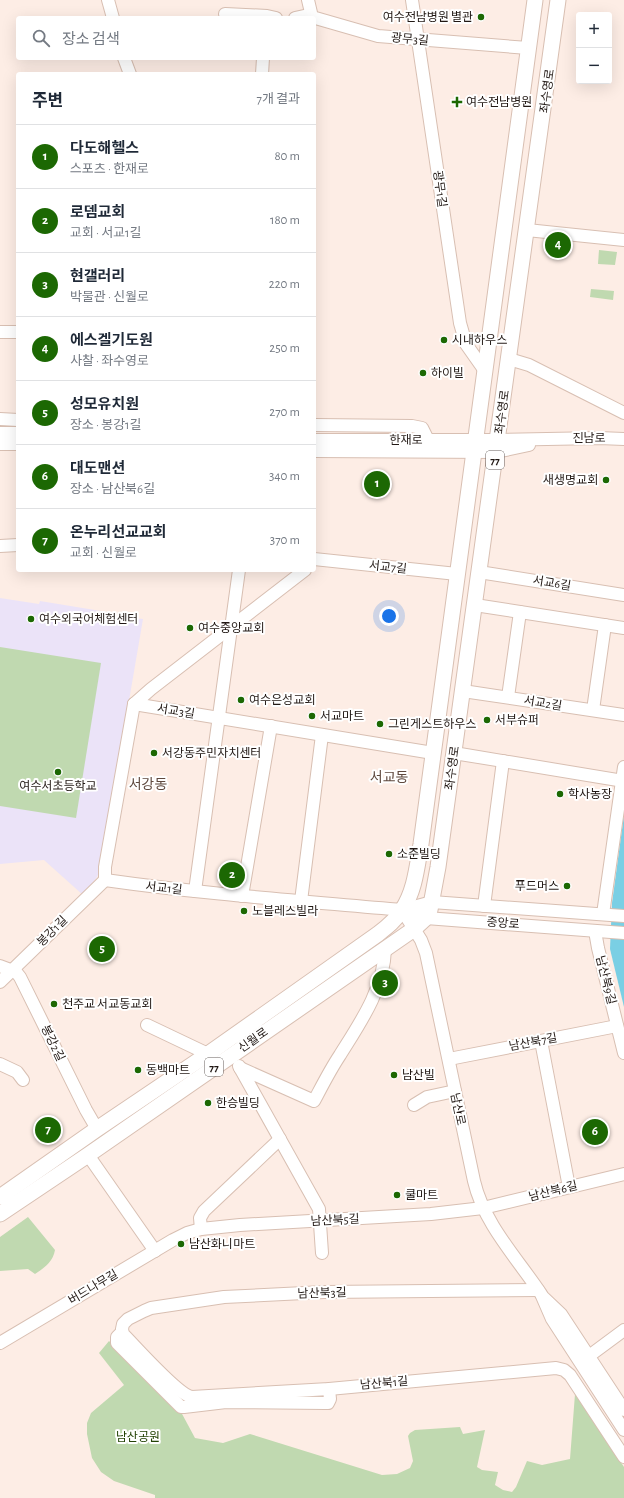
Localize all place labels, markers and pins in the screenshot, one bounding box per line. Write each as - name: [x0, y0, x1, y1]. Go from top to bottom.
- place label: 여수전남병원 별관: [383, 11, 473, 23]
- marker: 여수전남병원 별관: [476, 12, 486, 22]
- marker: 여수전남병원: [451, 96, 463, 108]
- place label: 여수전남병원: [466, 96, 532, 108]
- pin: 4: [545, 230, 571, 260]
- place label: 시내하우스: [452, 334, 507, 346]
- marker: 시내하우스: [439, 335, 449, 345]
- place label: 하이빌: [431, 367, 464, 379]
- marker: 하이빌: [418, 368, 428, 378]
- pin: 1: [364, 469, 390, 499]
- place label: 새생명교회: [543, 474, 598, 486]
- marker: 새생명교회: [601, 475, 611, 485]
- place label: 여수외국어체험센터: [39, 613, 138, 625]
- marker: 여수외국어체험센터: [26, 614, 36, 624]
- place label: 여수중앙교회: [198, 622, 264, 634]
- marker: 여수중앙교회: [185, 623, 195, 633]
- place label: 여수은성교회: [249, 694, 315, 706]
- marker: 여수은성교회: [236, 695, 246, 705]
- place label: 서교마트: [320, 710, 364, 722]
- marker: 서교마트: [307, 711, 317, 721]
- place label: 서부슈퍼: [495, 714, 539, 726]
- marker: 서부슈퍼: [482, 715, 492, 725]
- place label: 그린게스트하우스: [388, 718, 476, 730]
- marker: 그린게스트하우스: [375, 719, 385, 729]
- place label: 서강동주민자치센터: [162, 747, 261, 759]
- marker: 서강동주민자치센터: [149, 748, 159, 758]
- marker: 여수서초등학교: [53, 767, 63, 777]
- place label: 여수서초등학교: [19, 779, 97, 792]
- place label: 학사농장: [568, 787, 612, 800]
- marker: 학사농장: [555, 789, 565, 799]
- place label: 소준빌딩: [397, 848, 441, 860]
- marker: 소준빌딩: [384, 849, 394, 859]
- pin: 2: [219, 860, 245, 890]
- place label: 푸드머스: [515, 880, 559, 892]
- marker: 푸드머스: [562, 881, 572, 891]
- place label: 노블레스빌라: [252, 905, 318, 917]
- marker: 노블레스빌라: [239, 906, 249, 916]
- pin: 5: [89, 934, 115, 964]
- pin: 3: [372, 968, 398, 998]
- place label: 천주교 서교동교회: [62, 997, 152, 1010]
- marker: 천주교 서교동교회: [49, 999, 59, 1009]
- place label: 동백마트: [146, 1064, 190, 1076]
- marker: 동백마트: [133, 1065, 143, 1075]
- place label: 남산빌: [402, 1069, 435, 1081]
- marker: 남산빌: [389, 1070, 399, 1080]
- place label: 한승빌딩: [216, 1097, 260, 1109]
- marker: 한승빌딩: [203, 1098, 213, 1108]
- pin: 7: [35, 1115, 61, 1145]
- pin: 6: [582, 1117, 608, 1147]
- place label: 쿨마트: [405, 1189, 438, 1201]
- marker: 쿨마트: [392, 1190, 402, 1200]
- place label: 남산화니마트: [189, 1238, 255, 1250]
- marker: 남산화니마트: [176, 1239, 186, 1249]

